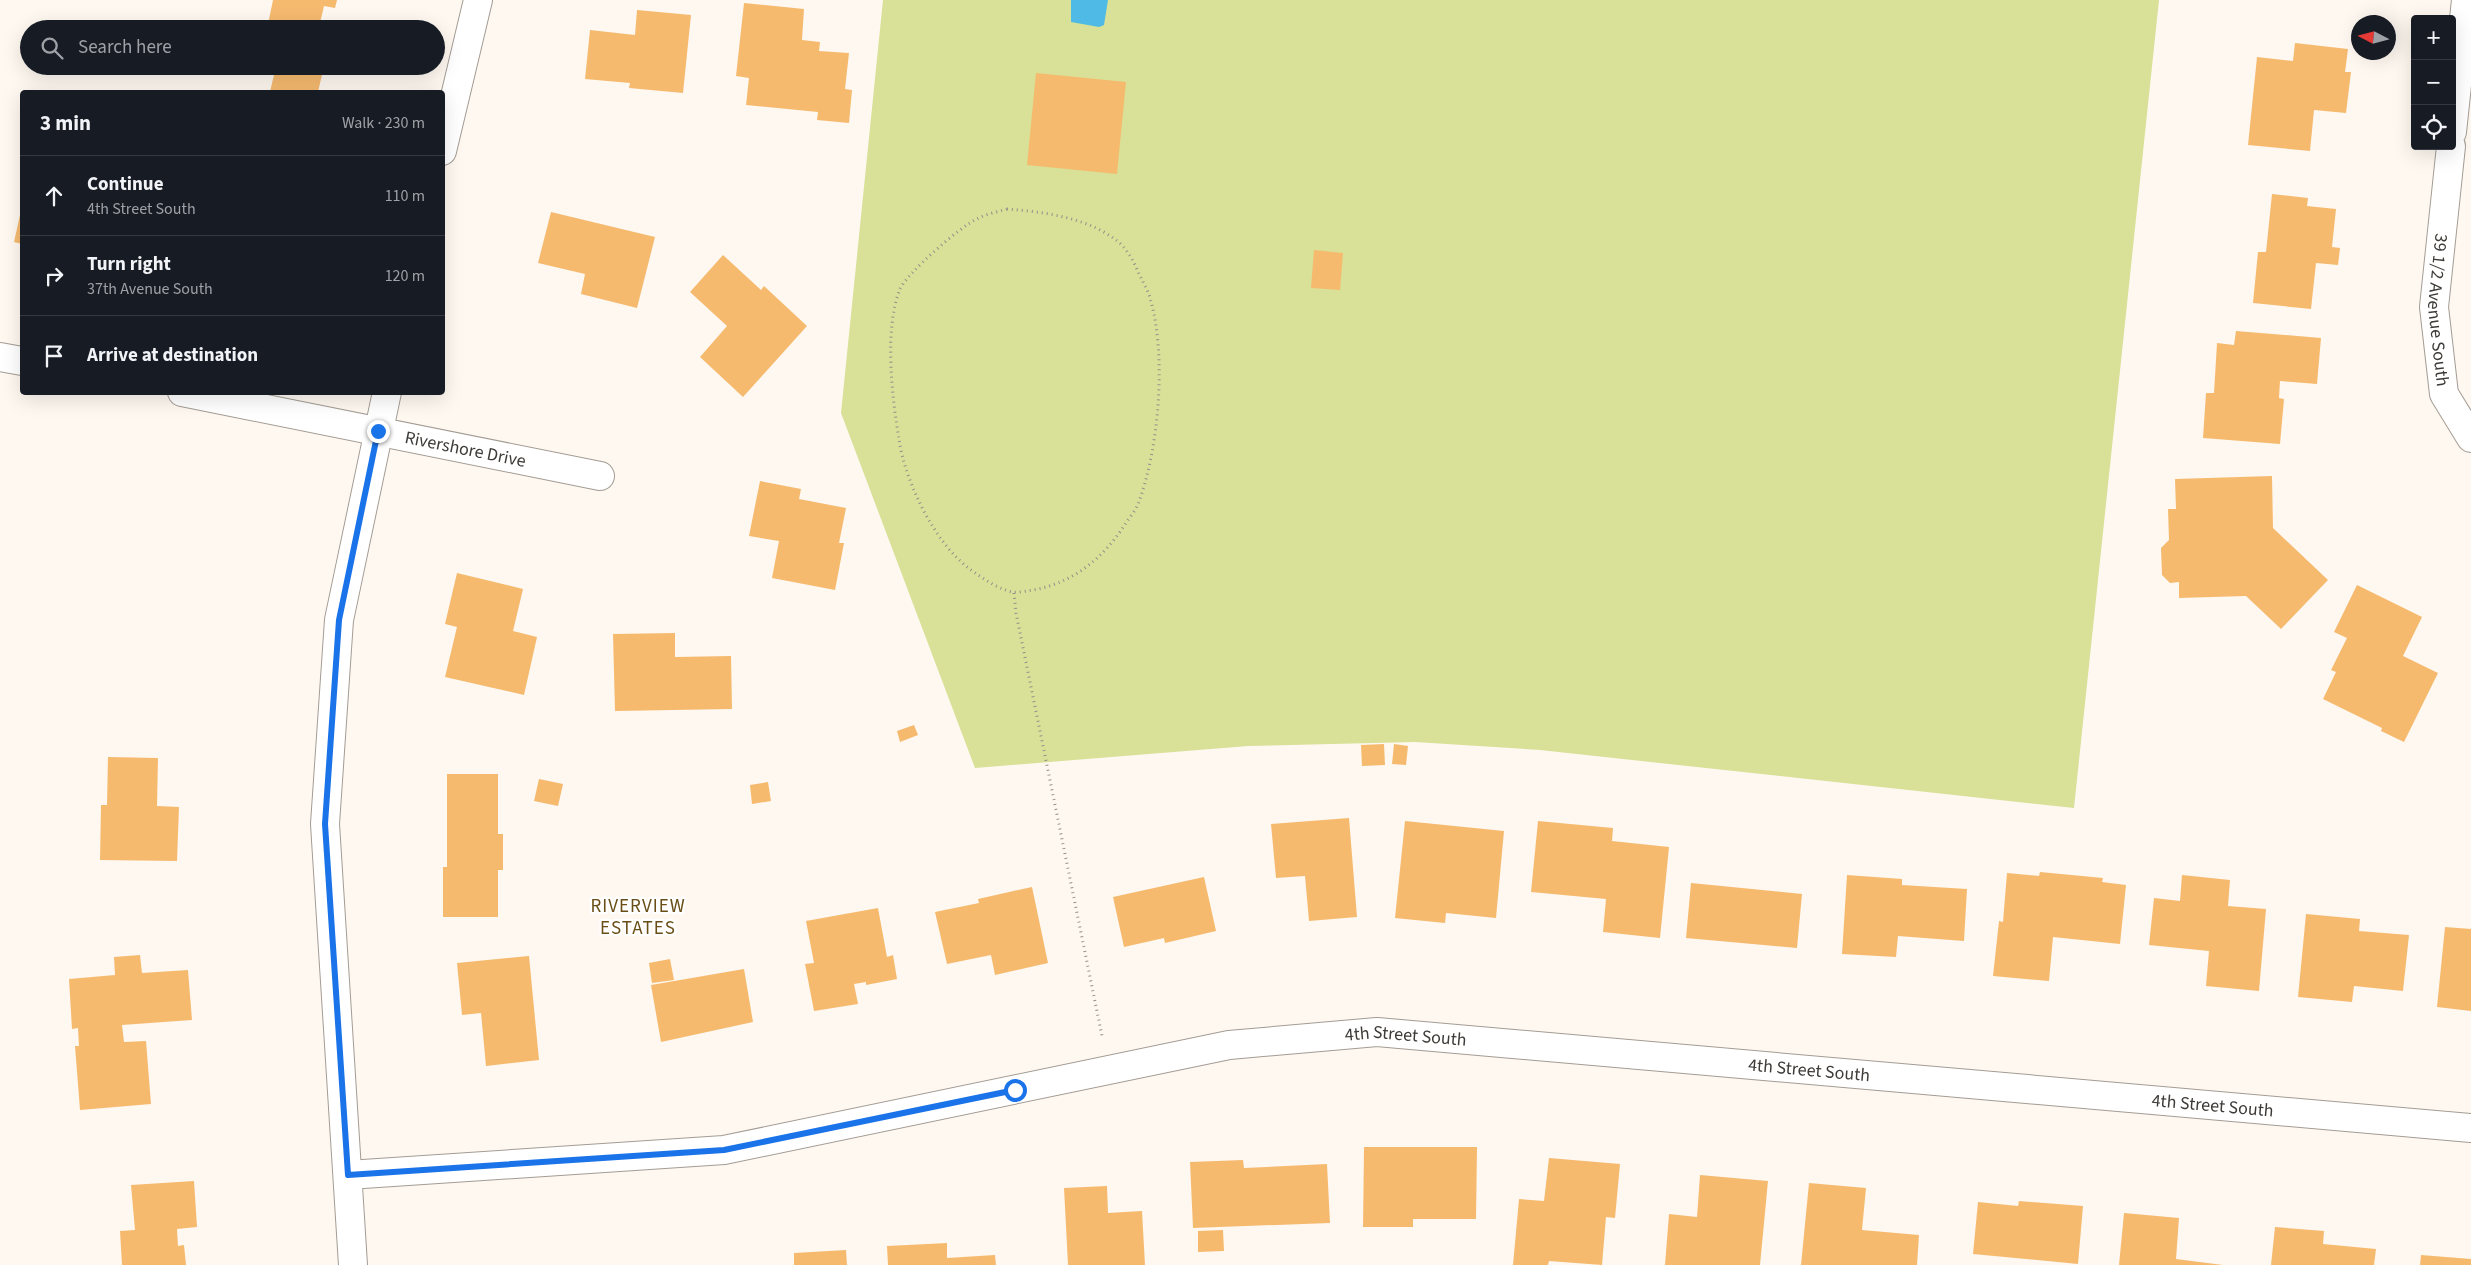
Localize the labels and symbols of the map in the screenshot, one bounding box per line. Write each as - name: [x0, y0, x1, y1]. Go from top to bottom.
- north arrow: [2351, 15, 2396, 60]
- street label: 39 1/2 Avenue South: [2421, 232, 2456, 388]
- route end: [367, 420, 390, 443]
- street label: Rivershore Drive: [403, 425, 528, 473]
- district label: RIVERVIEW ESTATES: [590, 893, 686, 942]
- street label: 4th Street South: [1344, 1019, 1468, 1052]
- street label: 4th Street South: [1747, 1052, 1871, 1088]
- route start: [1004, 1079, 1027, 1102]
- street label: 4th Street South: [2151, 1088, 2275, 1123]

